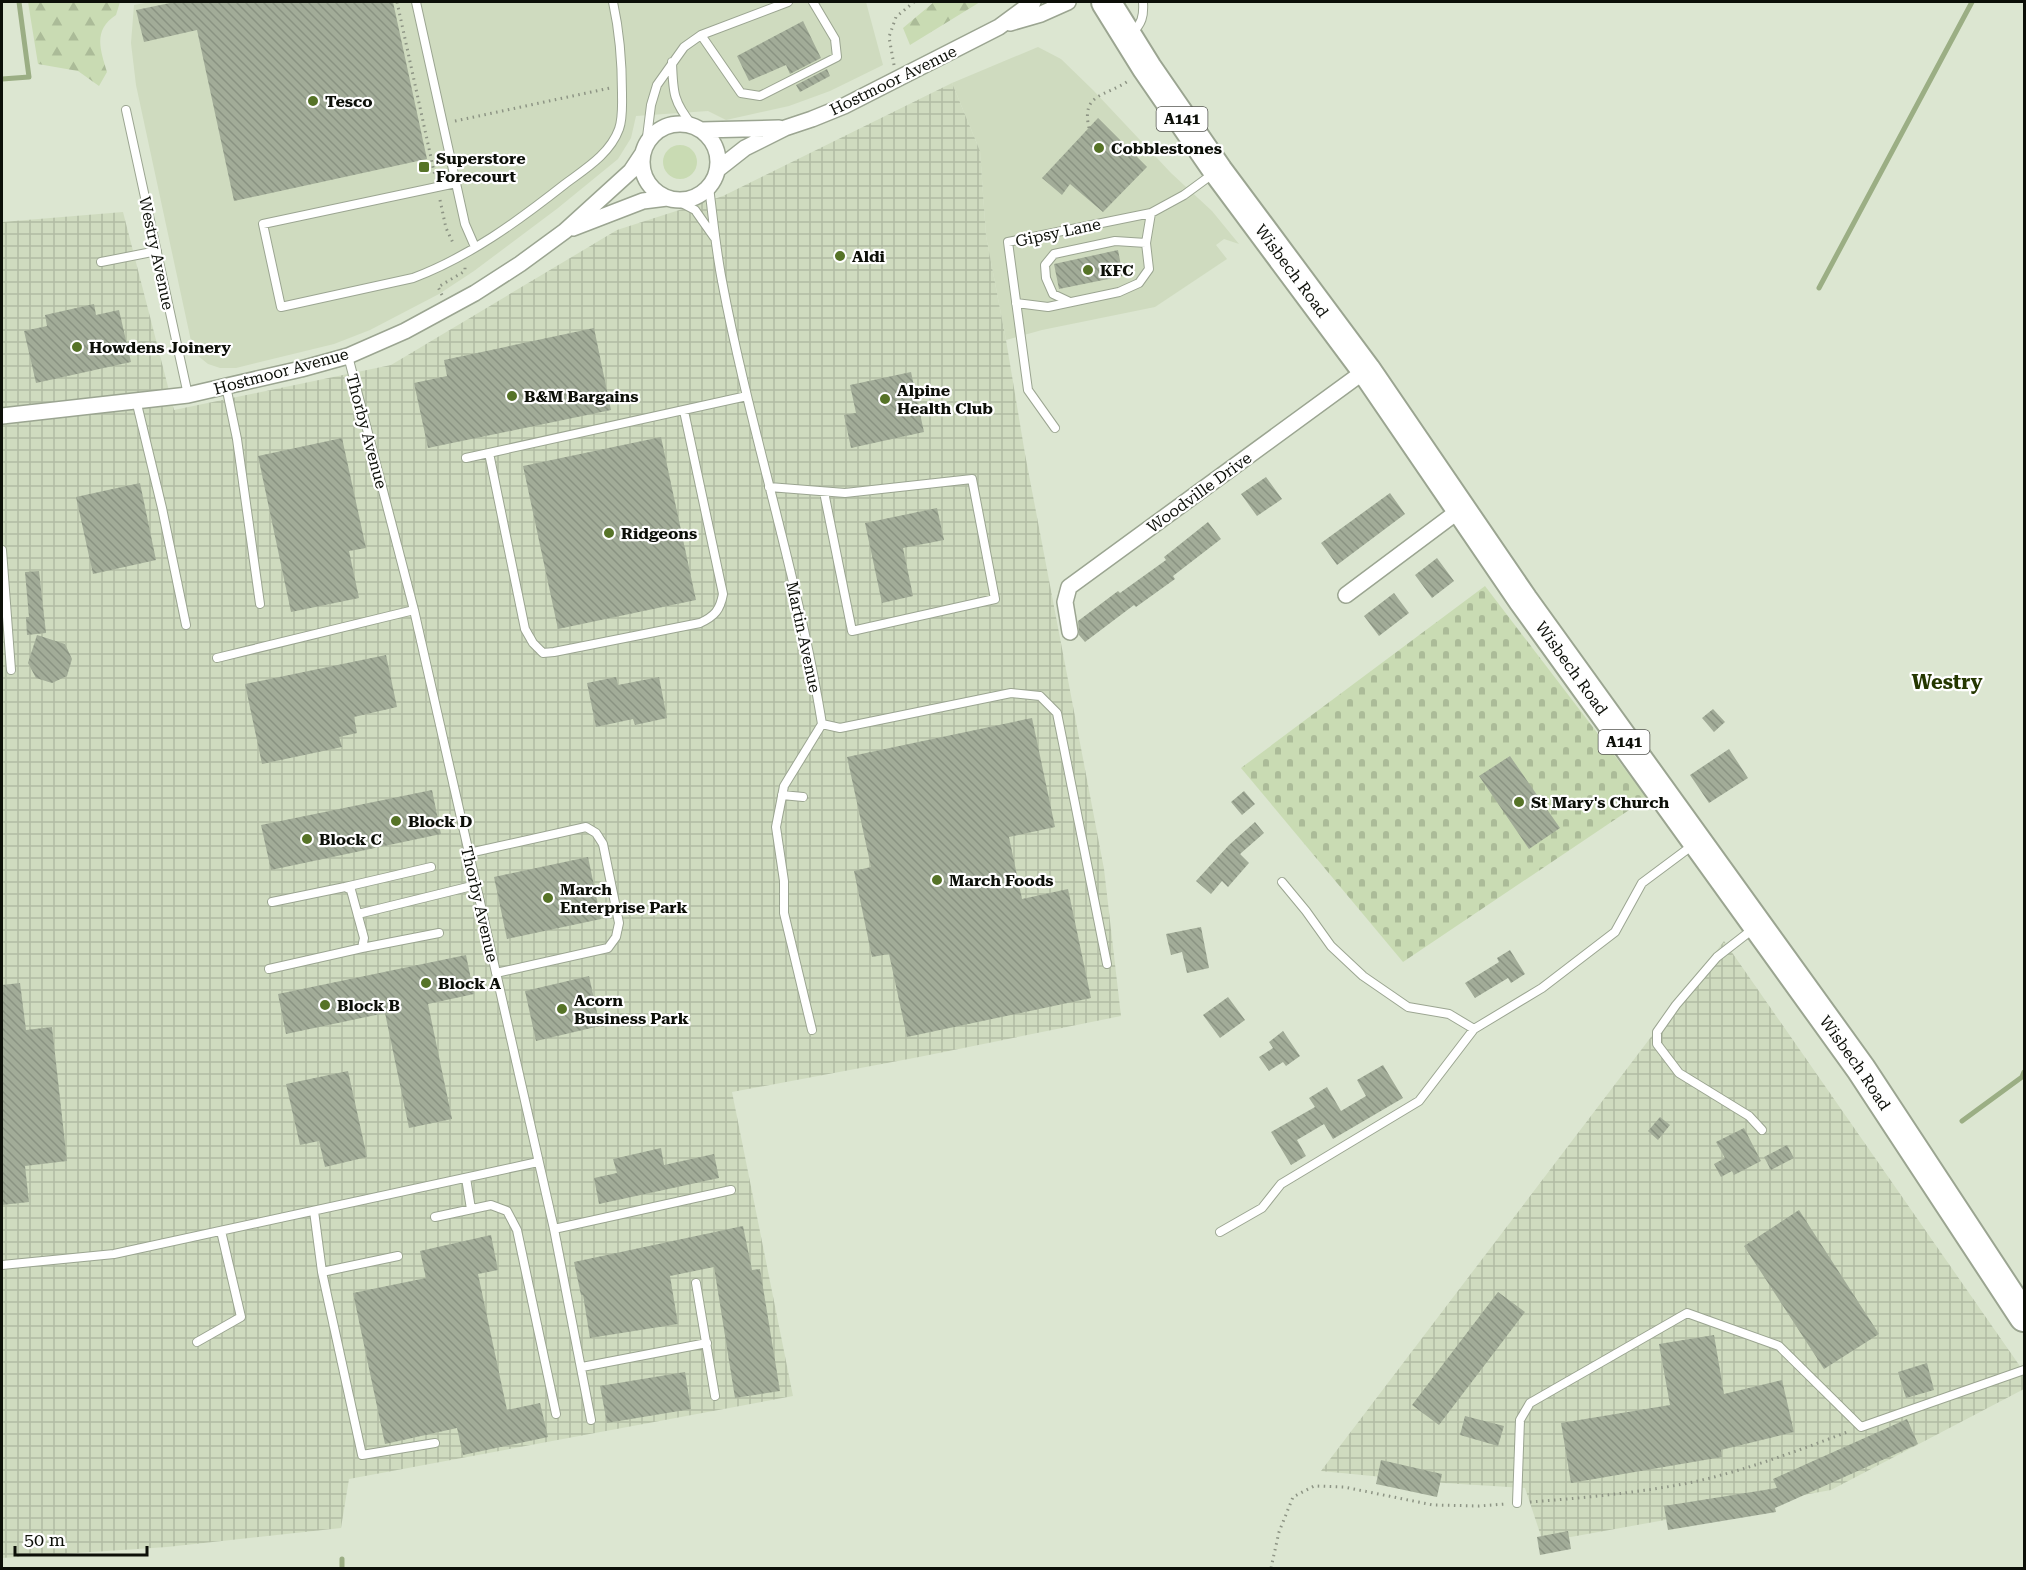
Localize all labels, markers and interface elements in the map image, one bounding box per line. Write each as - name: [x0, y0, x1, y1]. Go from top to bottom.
- street label: Hostmoor Avenue: [827, 41, 960, 119]
- place label: Tesco: [325, 92, 373, 111]
- marker: Tesco: [306, 94, 320, 108]
- road number: A141: [1156, 107, 1208, 131]
- place label: Cobblestones: [1111, 139, 1222, 158]
- marker: Cobblestones: [1092, 141, 1106, 155]
- place label: Superstore Forecourt: [436, 149, 526, 186]
- marker: Superstore Forecourt: [417, 160, 431, 174]
- street label: Westry Avenue: [135, 195, 178, 312]
- street label: Gipsy Lane: [1014, 214, 1103, 251]
- street label: Wisbech Road: [1251, 221, 1332, 321]
- place label: Aldi: [852, 247, 886, 266]
- marker: Aldi: [833, 249, 847, 263]
- place label: KFC: [1100, 261, 1133, 280]
- marker: KFC: [1081, 263, 1095, 277]
- place label: Howdens Joinery: [89, 338, 231, 357]
- marker: Howdens Joinery: [70, 340, 84, 354]
- street label: Hostmoor Avenue: [212, 344, 351, 399]
- street label: Thorby Avenue: [342, 372, 391, 491]
- place label: Alpine Health Club: [897, 381, 993, 418]
- place label: B&M Bargains: [524, 387, 639, 406]
- marker: B&M Bargains: [505, 389, 519, 403]
- marker: Alpine Health Club: [878, 392, 892, 406]
- street label: Woodville Drive: [1143, 448, 1255, 537]
- place label: Ridgeons: [621, 524, 697, 543]
- marker: Ridgeons: [602, 526, 616, 540]
- street label: Martin Avenue: [782, 580, 825, 695]
- street label: Wisbech Road: [1531, 618, 1612, 719]
- district label: Westry: [1911, 670, 1983, 694]
- road number: A141: [1598, 730, 1650, 754]
- place label: St Mary's Church: [1531, 793, 1669, 812]
- marker: St Mary's Church: [1512, 795, 1526, 809]
- place label: Block D: [408, 812, 472, 831]
- marker: Block D: [389, 814, 403, 828]
- place label: Block C: [319, 830, 382, 849]
- marker: Block C: [300, 832, 314, 846]
- street label: Thorby Avenue: [457, 844, 502, 964]
- place label: March Foods: [949, 871, 1054, 890]
- marker: March Foods: [930, 873, 944, 887]
- place label: March Enterprise Park: [560, 880, 688, 917]
- marker: March Enterprise Park: [541, 891, 555, 905]
- place label: Block A: [438, 974, 501, 993]
- marker: Block A: [419, 976, 433, 990]
- place label: Acorn Business Park: [574, 991, 689, 1028]
- place label: Block B: [337, 996, 400, 1015]
- marker: Block B: [318, 998, 332, 1012]
- marker: Acorn Business Park: [555, 1002, 569, 1016]
- street label: Wisbech Road: [1816, 1012, 1894, 1114]
- scale bar: [15, 1519, 147, 1557]
- text: 50 m: [24, 1529, 65, 1550]

